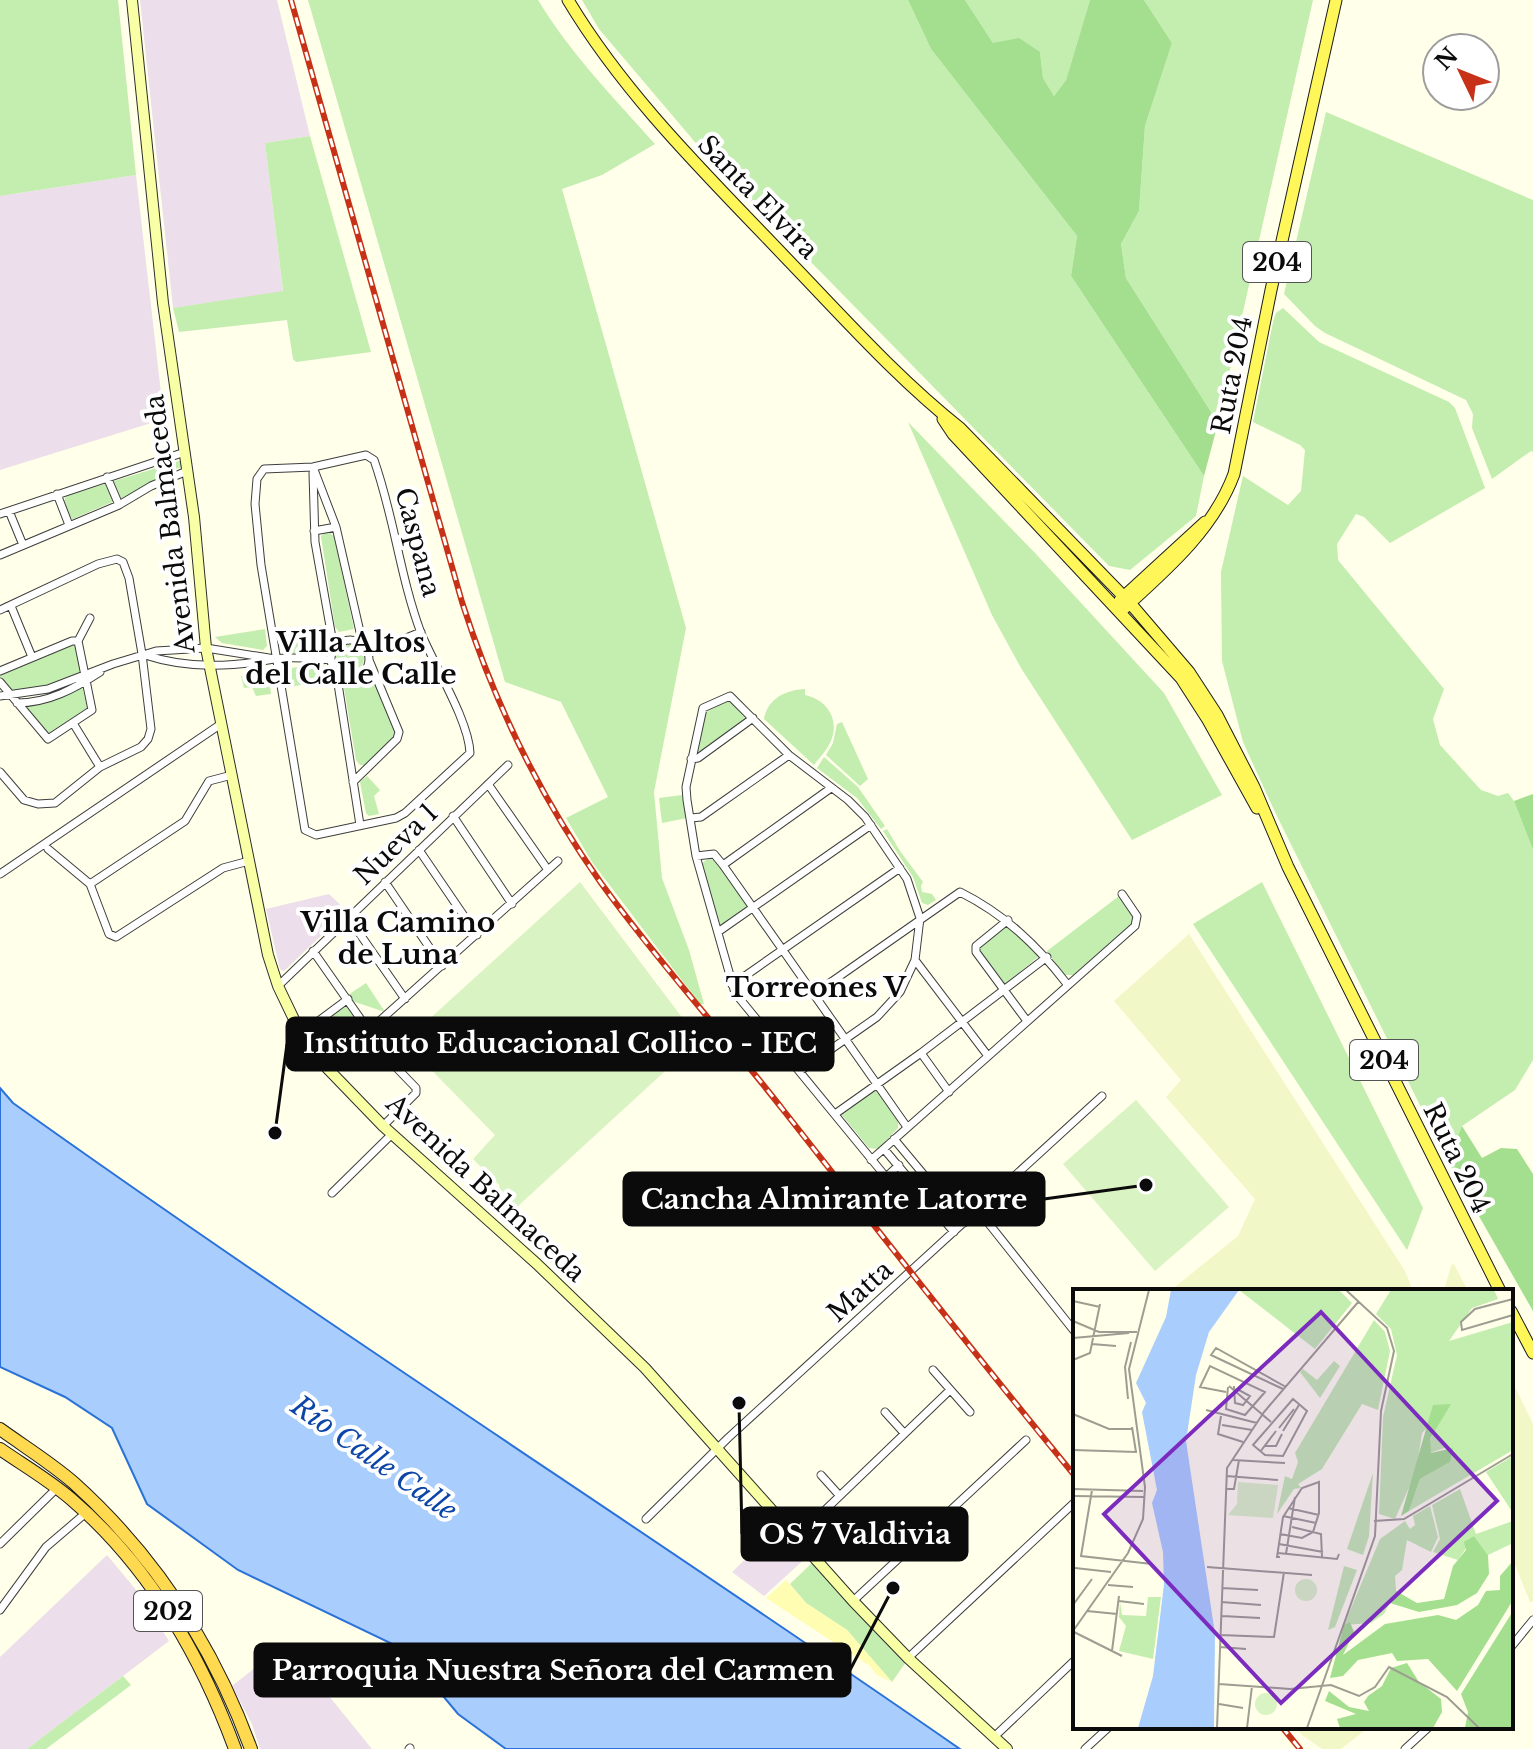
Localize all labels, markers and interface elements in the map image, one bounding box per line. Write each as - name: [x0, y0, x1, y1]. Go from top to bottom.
- north arrow: [1421, 32, 1501, 112]
- text: N: [1430, 42, 1464, 75]
- street label: Santa Elvira: [691, 129, 825, 266]
- road number: 204: [1243, 242, 1311, 282]
- street label: Ruta 204: [1205, 313, 1259, 437]
- street label: Avenida Balmaceda: [138, 392, 202, 656]
- street label: Caspana: [388, 484, 448, 601]
- district label: Villa Altos del Calle Calle: [245, 625, 457, 692]
- street label: Nueva 1: [348, 797, 444, 891]
- district label: Villa Camino de Luna: [300, 905, 495, 972]
- district label: Torreones V: [726, 970, 907, 1005]
- callout: Instituto Educacional Collico - IEC: [287, 1018, 833, 1070]
- text: Instituto Educacional Collico - IEC: [303, 1026, 817, 1061]
- road number: 204: [1350, 1040, 1418, 1080]
- street label: Avenida Balmaceda: [379, 1087, 593, 1289]
- street label: Ruta 204: [1417, 1097, 1497, 1219]
- callout: Cancha Almirante Latorre: [624, 1173, 1044, 1225]
- text: Cancha Almirante Latorre: [641, 1182, 1027, 1217]
- street label: Matta: [821, 1253, 900, 1329]
- inset map: [1073, 1289, 1513, 1729]
- water label: Río Calle Calle: [284, 1387, 464, 1528]
- callout: OS 7 Valdivia: [742, 1508, 967, 1560]
- text: OS 7 Valdivia: [759, 1517, 951, 1552]
- road number: 202: [134, 1591, 202, 1631]
- callout: Parroquia Nuestra Señora del Carmen: [255, 1644, 850, 1696]
- text: Parroquia Nuestra Señora del Carmen: [272, 1653, 834, 1688]

